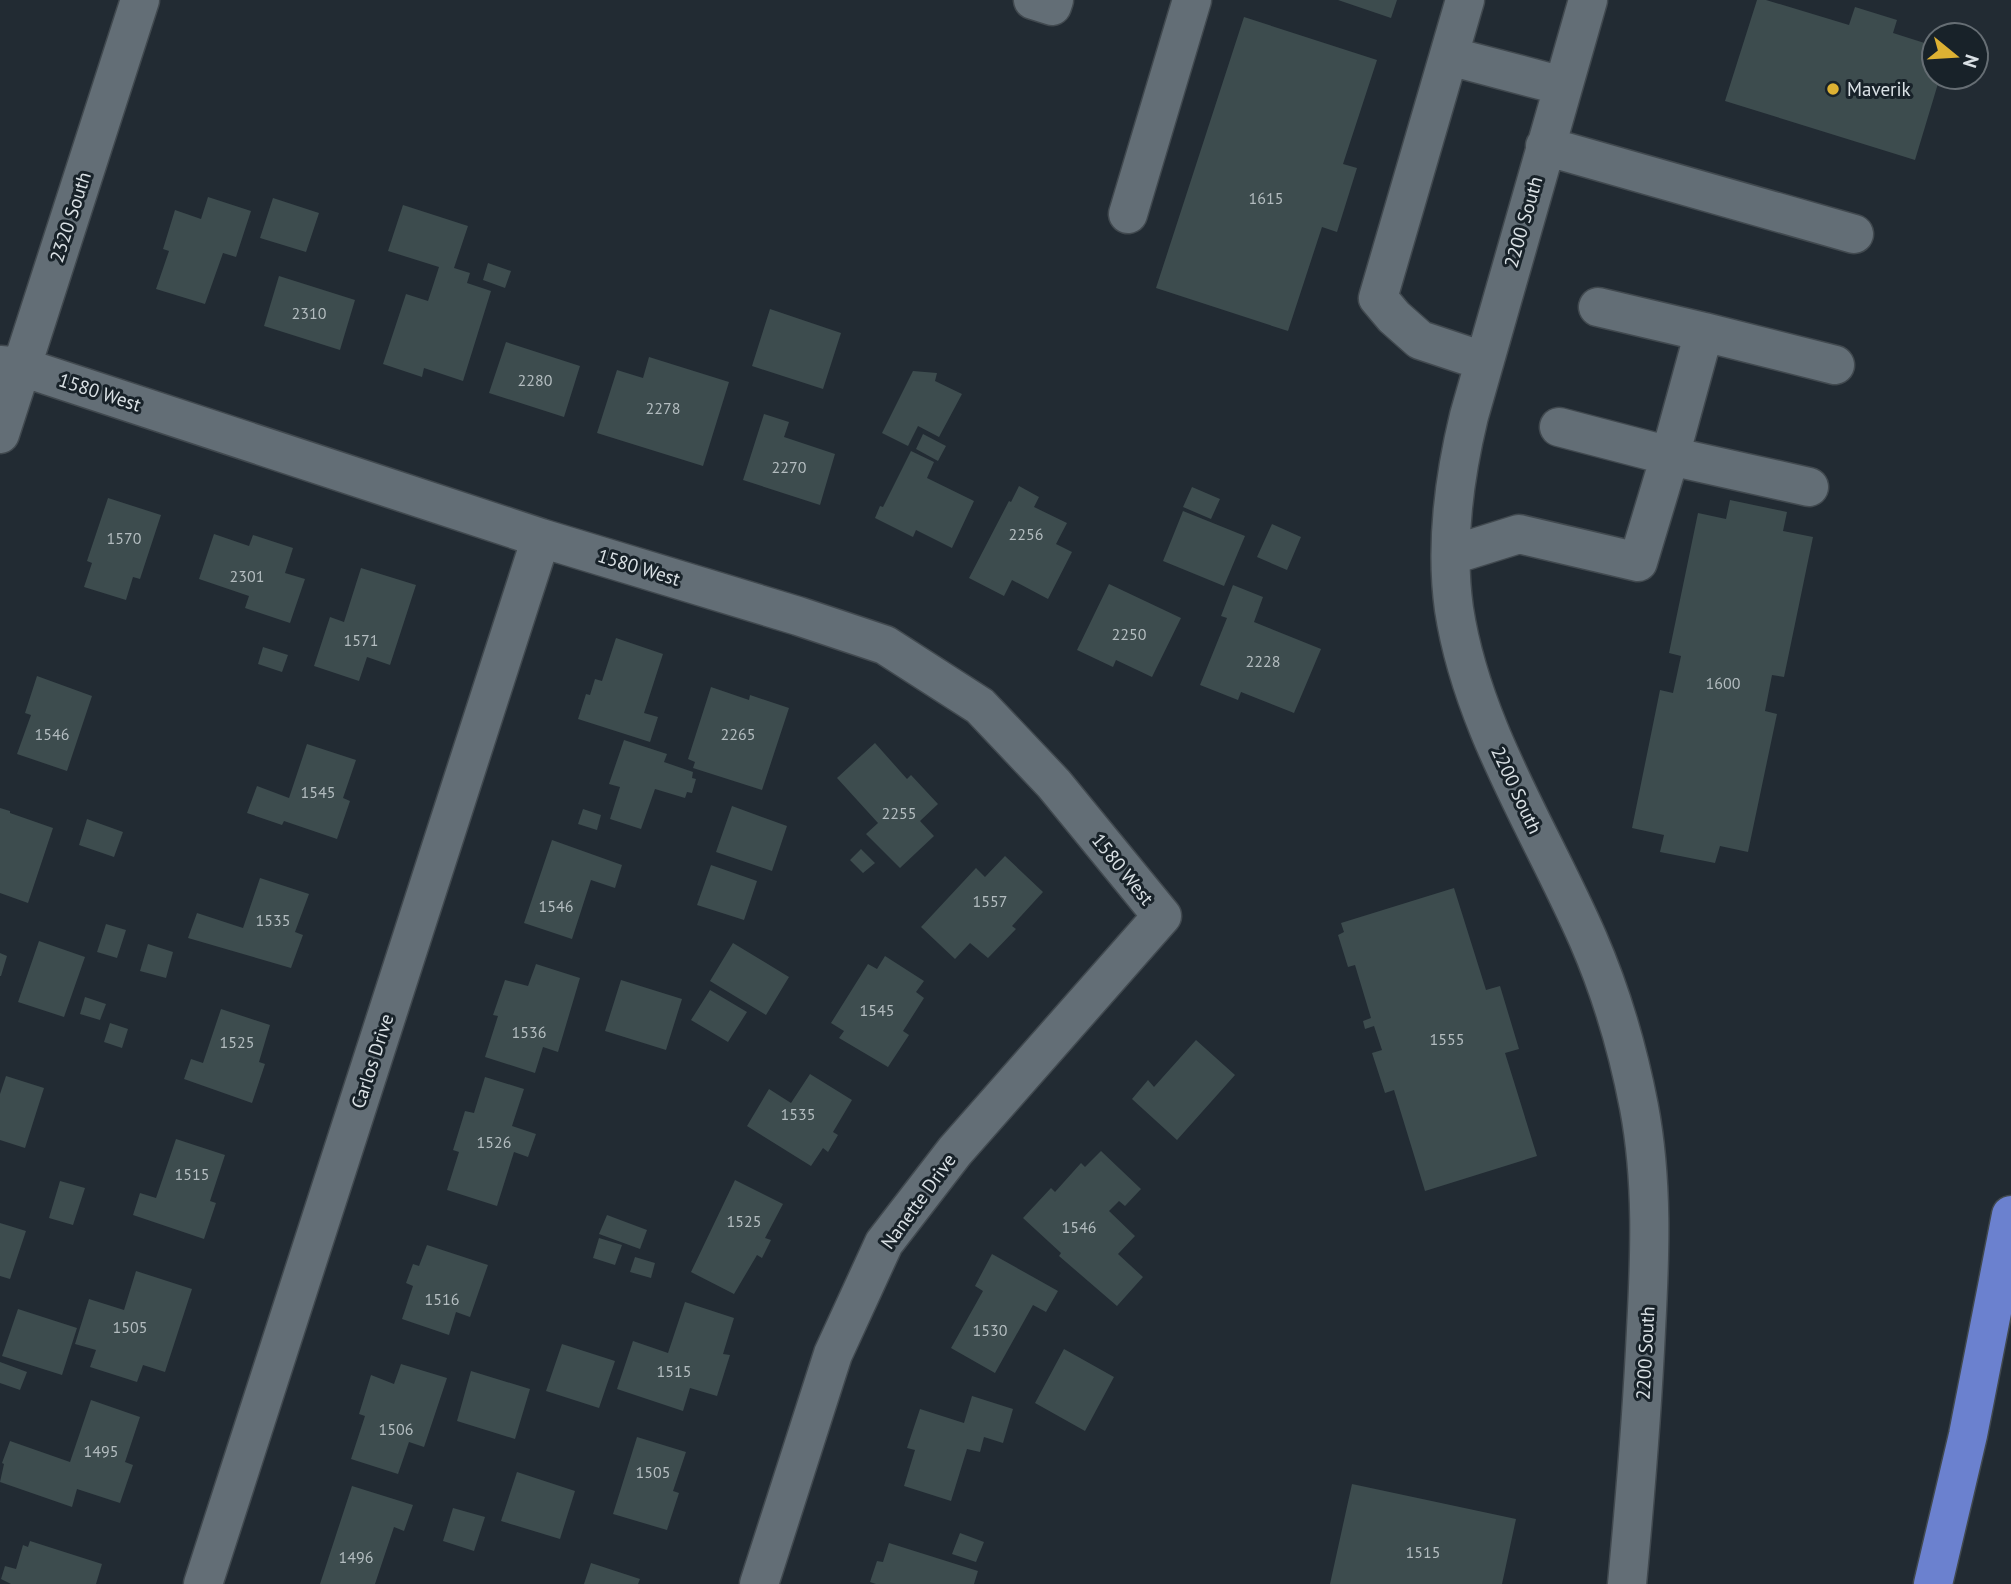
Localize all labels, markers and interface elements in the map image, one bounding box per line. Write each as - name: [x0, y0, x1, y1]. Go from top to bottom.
- north arrow: [1920, 21, 1990, 91]
- text: N: [1958, 52, 1985, 71]
- place label: Maverik: [1847, 77, 1911, 101]
- marker: Maverik: [1825, 81, 1841, 97]
- street label: 2320 South: [44, 169, 96, 265]
- street label: 2200 South: [1499, 174, 1547, 270]
- house number: 1615: [1249, 188, 1283, 208]
- house number: 2310: [292, 303, 327, 323]
- street label: 1580 West: [56, 367, 145, 417]
- house number: 2280: [518, 370, 553, 390]
- house number: 2278: [646, 398, 680, 418]
- house number: 2270: [772, 457, 807, 477]
- house number: 2256: [1009, 524, 1043, 544]
- house number: 1570: [107, 528, 142, 548]
- street label: 1580 West: [595, 543, 684, 591]
- house number: 2301: [230, 566, 264, 586]
- house number: 2250: [1112, 624, 1147, 644]
- house number: 1571: [344, 630, 378, 650]
- house number: 2228: [1246, 651, 1280, 671]
- house number: 1600: [1706, 673, 1741, 693]
- house number: 1546: [35, 724, 69, 744]
- house number: 2265: [721, 724, 755, 744]
- street label: 2200 South: [1486, 742, 1548, 838]
- house number: 1545: [301, 782, 335, 802]
- house number: 2255: [882, 803, 916, 823]
- street label: 1580 West: [1087, 828, 1159, 910]
- house number: 1557: [973, 891, 1007, 911]
- house number: 1546: [539, 896, 573, 916]
- house number: 1535: [256, 910, 290, 930]
- house number: 1545: [860, 1000, 894, 1020]
- street label: Carlos Drive: [345, 1011, 399, 1111]
- house number: 1536: [512, 1022, 546, 1042]
- house number: 1555: [1430, 1029, 1464, 1049]
- house number: 1525: [220, 1032, 254, 1052]
- house number: 1535: [781, 1104, 815, 1124]
- house number: 1526: [477, 1132, 511, 1152]
- street label: Nanette Drive: [875, 1149, 961, 1253]
- house number: 1515: [175, 1164, 209, 1184]
- house number: 1525: [727, 1211, 761, 1231]
- house number: 1546: [1062, 1217, 1096, 1237]
- house number: 1516: [425, 1289, 459, 1309]
- street label: 2200 South: [1631, 1306, 1659, 1400]
- house number: 1505: [113, 1317, 147, 1337]
- house number: 1530: [973, 1320, 1008, 1340]
- house number: 1515: [657, 1361, 691, 1381]
- house number: 1506: [379, 1419, 413, 1439]
- house number: 1495: [84, 1441, 118, 1461]
- house number: 1505: [636, 1462, 670, 1482]
- house number: 1515: [1406, 1542, 1440, 1562]
- house number: 1496: [339, 1547, 373, 1567]

